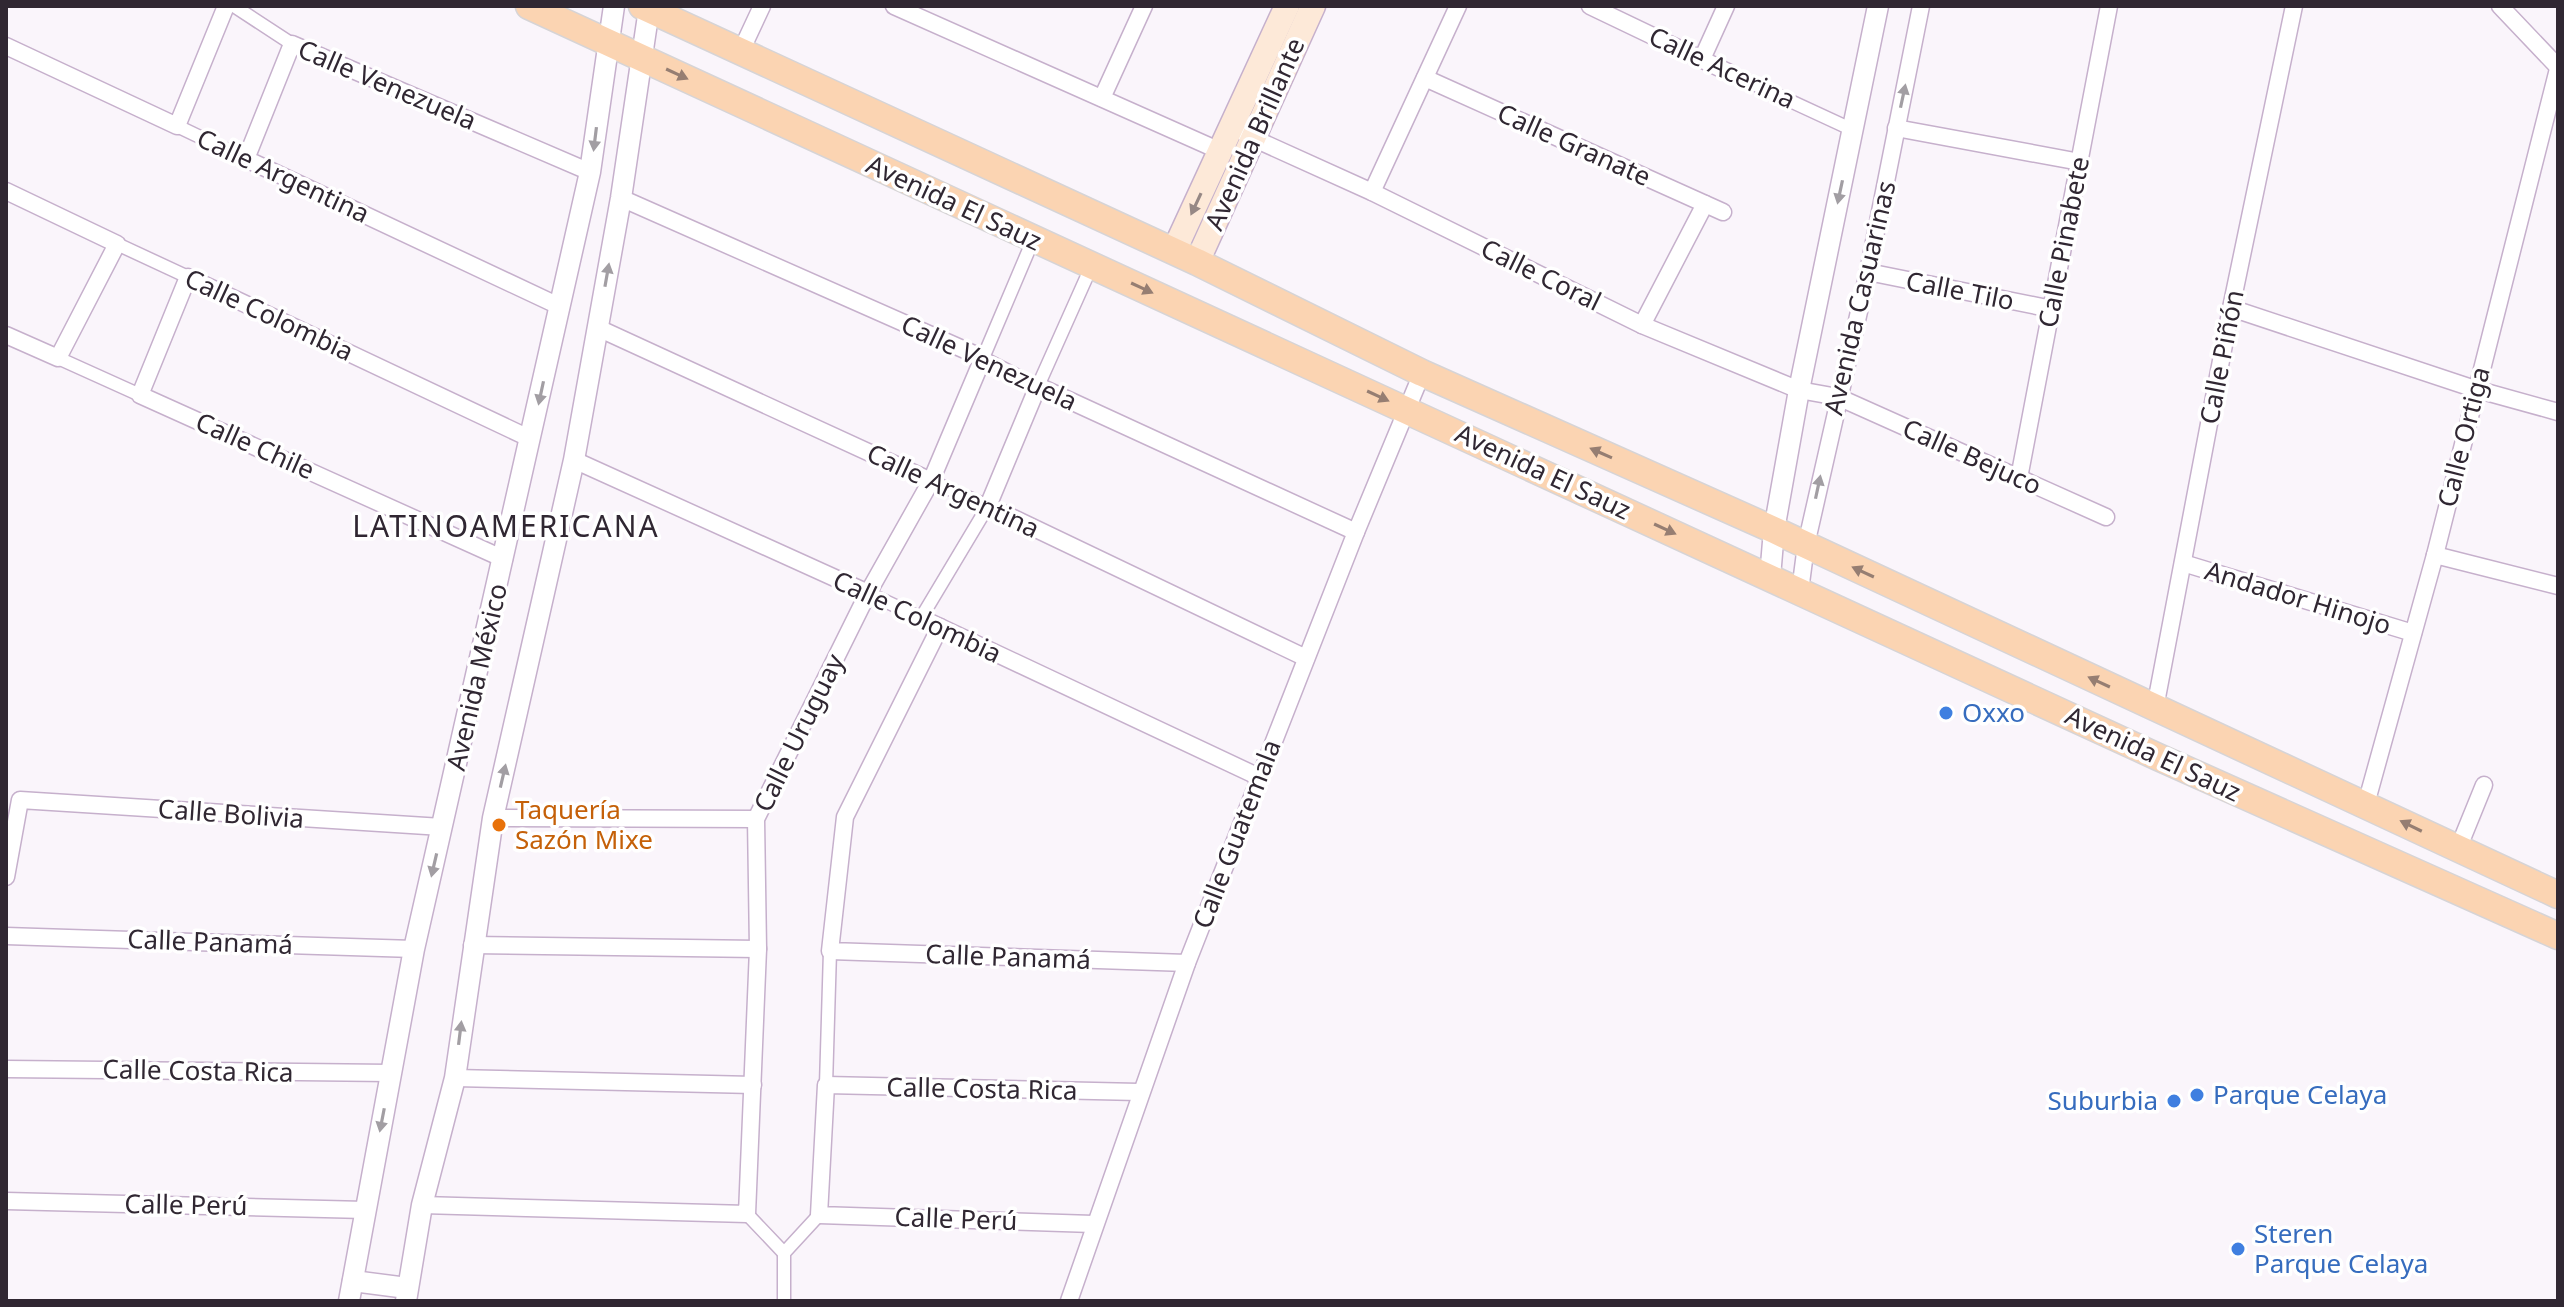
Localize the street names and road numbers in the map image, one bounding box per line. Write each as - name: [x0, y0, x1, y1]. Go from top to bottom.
- street label: Calle Acerina: [1643, 17, 1802, 117]
- street label: Calle Venezuela: [293, 30, 482, 138]
- street label: Avenida Brillante: [1196, 32, 1313, 236]
- street label: Calle Granate: [1492, 94, 1657, 194]
- street label: Calle Argentina: [191, 119, 376, 231]
- street label: Avenida El Sauz: [861, 146, 1048, 258]
- street label: Calle Pinabete: [2029, 153, 2097, 330]
- street label: Avenida Casuarinas: [1815, 177, 1903, 418]
- street label: Calle Coral: [1475, 230, 1608, 319]
- street label: Calle Colombia: [179, 259, 360, 369]
- street label: Calle Tilo: [1903, 262, 2017, 318]
- street label: Calle Piñón: [2190, 287, 2252, 427]
- street label: Calle Venezuela: [896, 306, 1083, 419]
- street label: Calle Ortiga: [2428, 363, 2498, 511]
- street label: Calle Chile: [190, 403, 320, 487]
- street label: Calle Bejuco: [1897, 409, 2048, 503]
- street label: Avenida El Sauz: [1450, 415, 1637, 527]
- street label: Calle Argentina: [861, 434, 1046, 546]
- street label: Andador Hinojo: [2201, 552, 2396, 642]
- street label: Calle Colombia: [827, 561, 1008, 671]
- street label: Avenida México: [437, 580, 515, 774]
- street label: Calle Uruguay: [744, 647, 852, 818]
- street label: Avenida El Sauz: [2060, 697, 2247, 809]
- street label: Calle Guatemala: [1183, 734, 1289, 933]
- street label: Calle Bolivia: [157, 790, 305, 836]
- street label: Calle Panamá: [127, 920, 293, 962]
- street label: Calle Panamá: [925, 935, 1091, 977]
- street label: Calle Costa Rica: [102, 1050, 294, 1090]
- street label: Calle Costa Rica: [886, 1068, 1078, 1108]
- street label: Calle Perú: [124, 1185, 248, 1223]
- street label: Calle Perú: [894, 1198, 1018, 1238]

